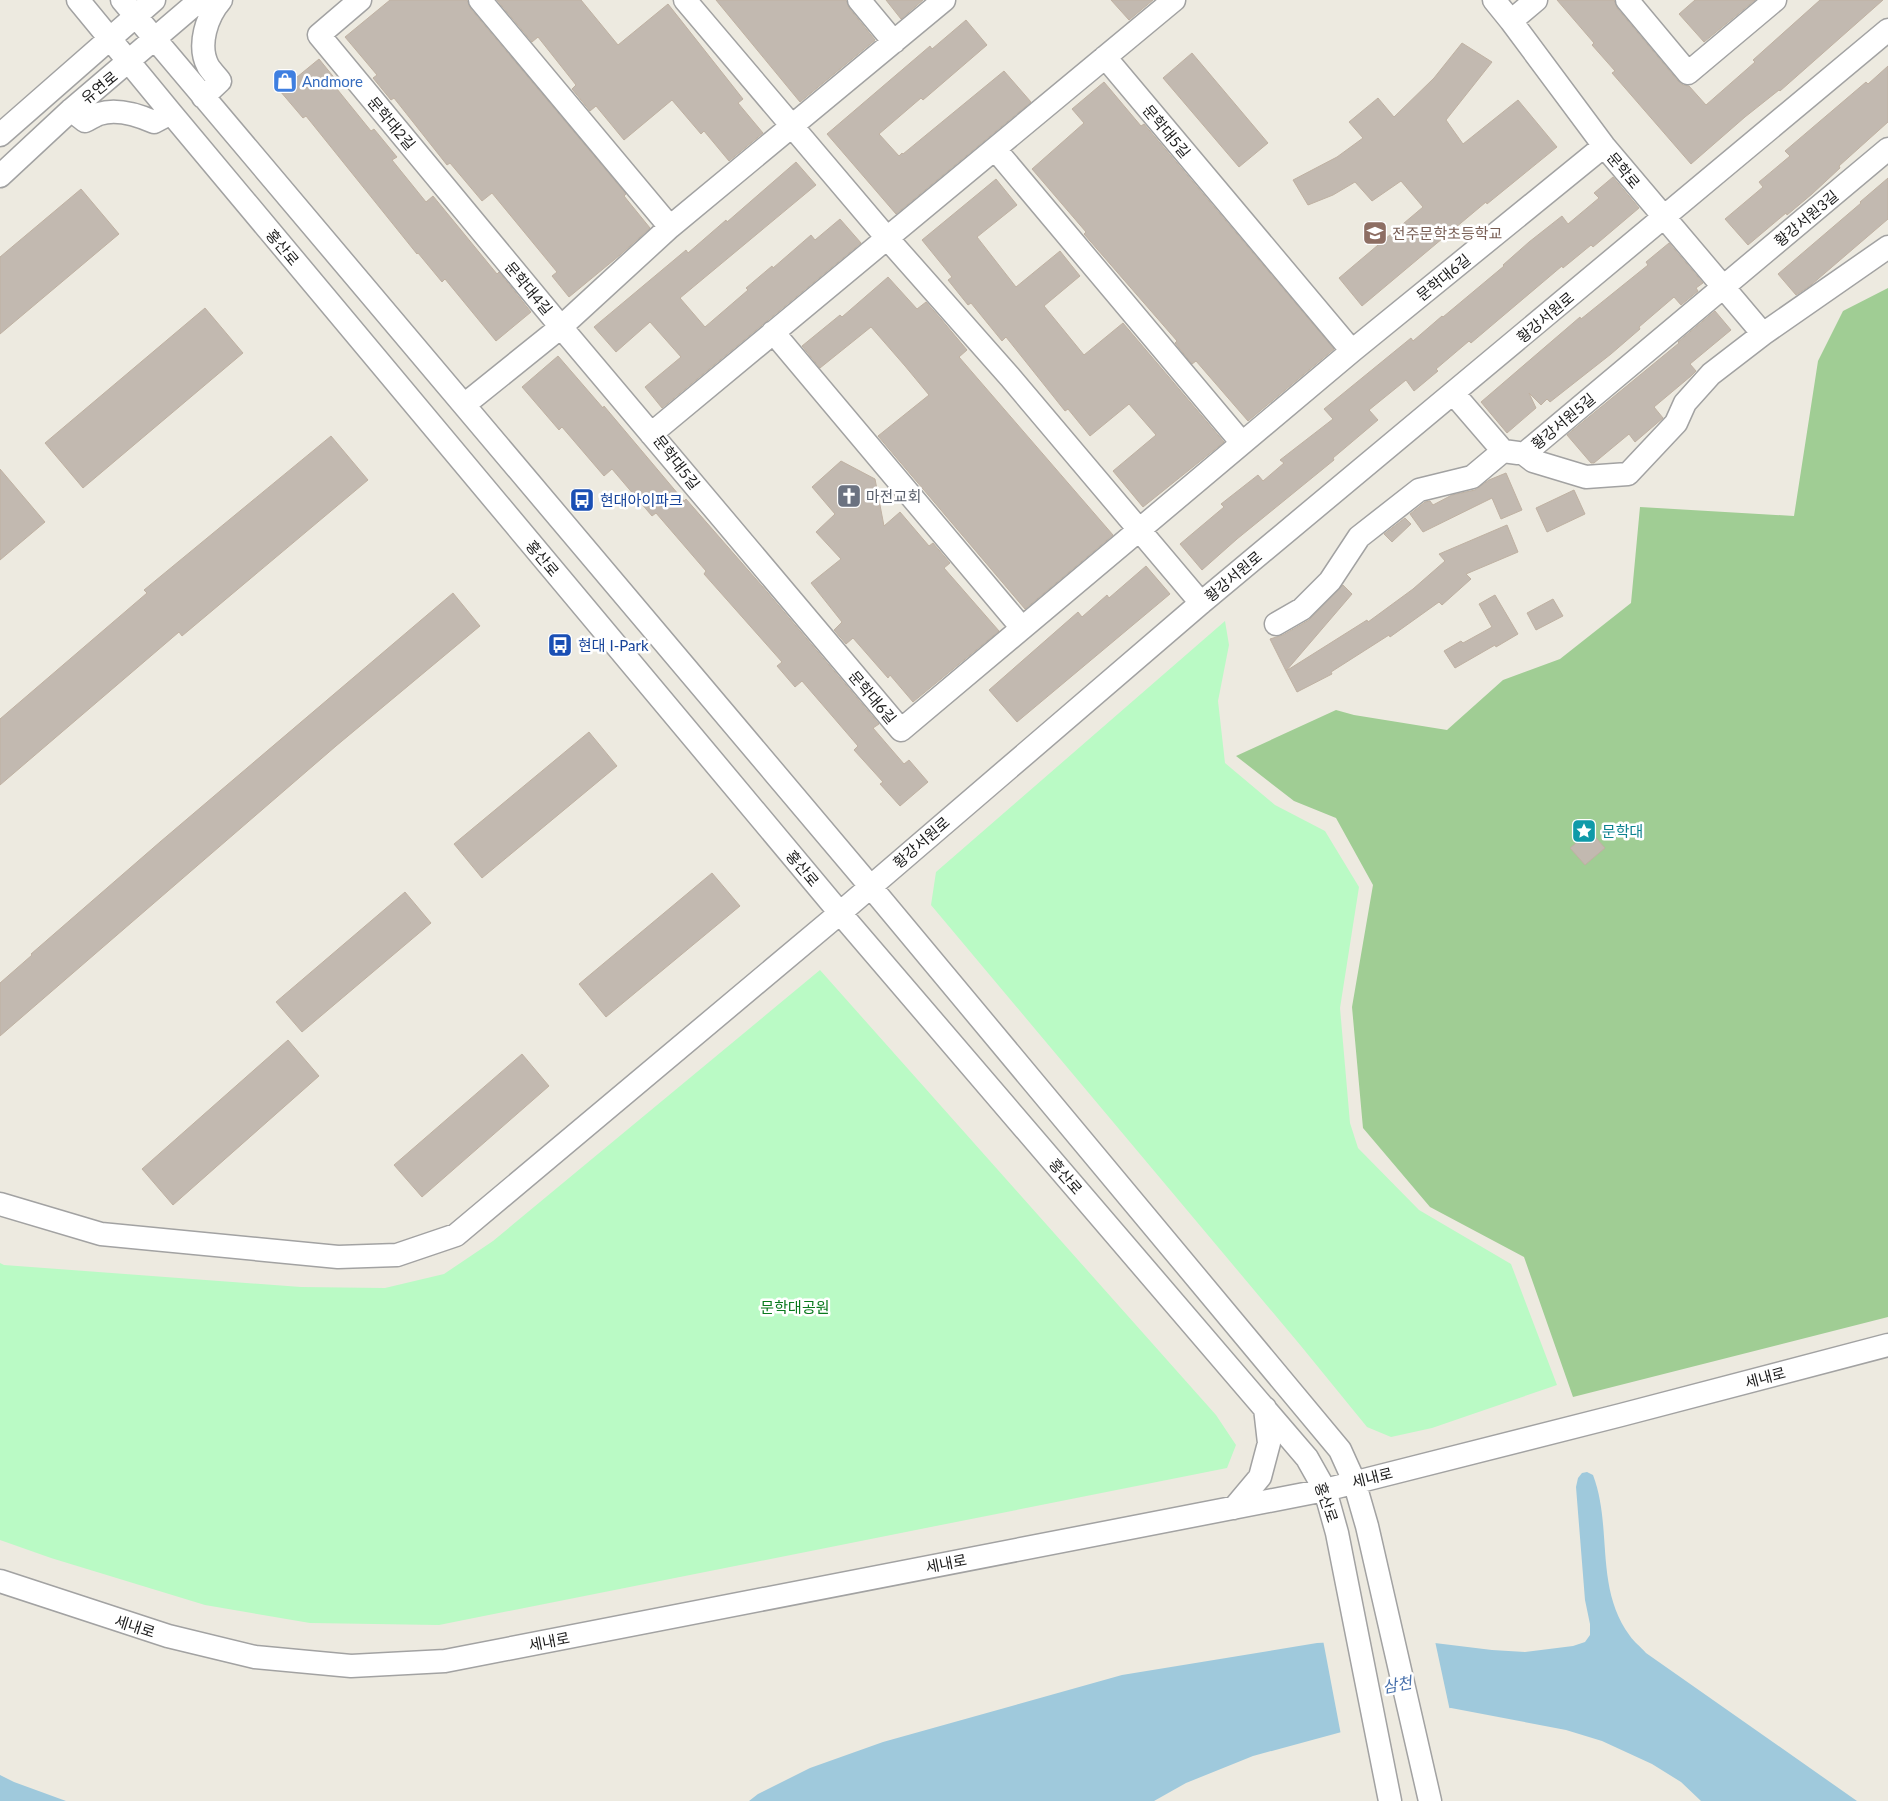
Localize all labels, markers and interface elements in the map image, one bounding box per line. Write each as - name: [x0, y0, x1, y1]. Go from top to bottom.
- street label: 유연로: [77, 67, 121, 107]
- shop icon: Andmore: [272, 68, 298, 94]
- place label: Andmore: [302, 72, 363, 90]
- street label: 문학대2길: [365, 93, 419, 153]
- street label: 문학대5길: [1140, 101, 1194, 161]
- street label: 문학로: [1604, 148, 1644, 192]
- street label: 황강서원3길: [1770, 186, 1842, 250]
- school or university icon: 전주문학초등학교: [1362, 220, 1388, 246]
- place label: 전주문학초등학교: [1392, 224, 1502, 242]
- street label: 홍산로: [263, 225, 303, 269]
- street label: 문학대6길: [1413, 250, 1473, 304]
- street label: 문학대4길: [502, 258, 556, 318]
- street label: 황강서원로: [1513, 288, 1577, 346]
- street label: 황강서원5길: [1527, 389, 1599, 453]
- street label: 문학대5길: [650, 431, 704, 493]
- church icon: 마전교회: [836, 483, 862, 509]
- bus stop icon: 현대아이파크: [569, 487, 595, 513]
- place label: 마전교회: [866, 487, 921, 505]
- place label: 현대아이파크: [600, 491, 683, 509]
- street label: 홍산로: [523, 536, 563, 580]
- street label: 황강서원로: [1201, 547, 1265, 605]
- bus stop icon: 현대 I-Park: [547, 632, 573, 658]
- place label: 현대 I-Park: [578, 636, 649, 654]
- street label: 문학대6길: [846, 667, 900, 727]
- street label: 황강서원로: [889, 813, 953, 871]
- place icon: 문학대: [1571, 818, 1597, 844]
- place label: 문학대: [1602, 822, 1643, 840]
- street label: 홍산로: [783, 846, 823, 890]
- street label: 홍산로: [1046, 1154, 1086, 1198]
- park label: 문학대공원: [760, 1298, 830, 1316]
- street label: 세내로: [1743, 1363, 1787, 1391]
- street label: 세내로: [1350, 1463, 1394, 1491]
- street label: 홍산로: [1312, 1479, 1342, 1525]
- street label: 세내로: [924, 1550, 968, 1576]
- street label: 세내로: [113, 1611, 157, 1641]
- street label: 세내로: [527, 1628, 571, 1654]
- water label: 삼천: [1381, 1671, 1415, 1696]

